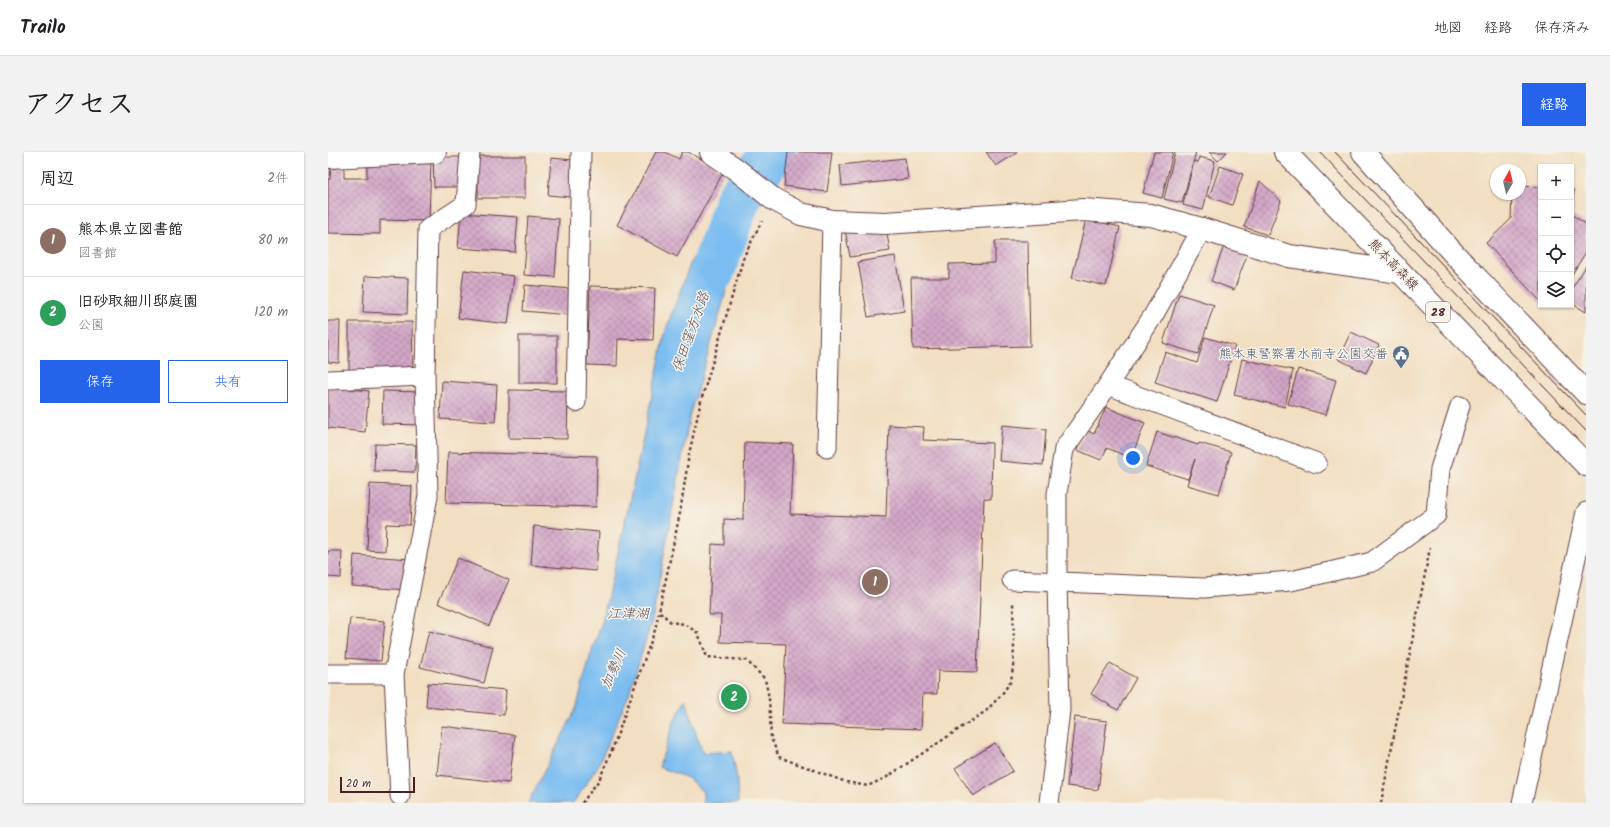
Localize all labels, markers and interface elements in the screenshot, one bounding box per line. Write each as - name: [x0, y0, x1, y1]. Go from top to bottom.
- text: Trailo: [20, 13, 66, 43]
- text: 地図: [1434, 17, 1462, 39]
- text: 経路: [1484, 17, 1512, 39]
- text: 保存済み: [1534, 17, 1590, 39]
- text: アクセス: [24, 83, 134, 128]
- button: 経路: [1522, 83, 1586, 126]
- north arrow: [1490, 164, 1526, 200]
- map controls: [1538, 164, 1574, 308]
- button: +: [1538, 164, 1574, 200]
- text: 周辺: [40, 166, 74, 193]
- text: 2件: [267, 168, 288, 189]
- button: −: [1538, 200, 1574, 236]
- text: 熊本県立図書館: [78, 218, 183, 242]
- text: 1: [51, 230, 55, 251]
- text: 80 m: [258, 230, 288, 251]
- street label: 熊本高森線: [1363, 234, 1424, 296]
- button: locate: [1538, 236, 1574, 272]
- text: 図書館: [78, 243, 117, 264]
- button: layers: [1538, 272, 1574, 308]
- water label: 保田窪方水路: [666, 288, 716, 375]
- text: 旧砂取細川邸庭園: [78, 290, 198, 314]
- text: 2: [49, 302, 57, 323]
- text: 120 m: [254, 302, 288, 323]
- road number: 28: [1426, 302, 1450, 322]
- text: 公園: [78, 315, 104, 336]
- place label: 熊本東警察署水前寺公園交番: [1219, 344, 1388, 365]
- public building icon: 熊本東警察署水前寺公園交番: [1391, 344, 1411, 369]
- button: 保存: [40, 360, 160, 403]
- button: 共有: [168, 360, 288, 403]
- your location: [1123, 448, 1143, 468]
- pin: 1: [862, 567, 888, 597]
- water label: 江津湖: [607, 603, 650, 625]
- water label: 加勢川: [595, 645, 633, 693]
- pin: 2: [721, 682, 747, 712]
- scale bar: [340, 775, 415, 794]
- text: 20 m: [346, 775, 371, 793]

